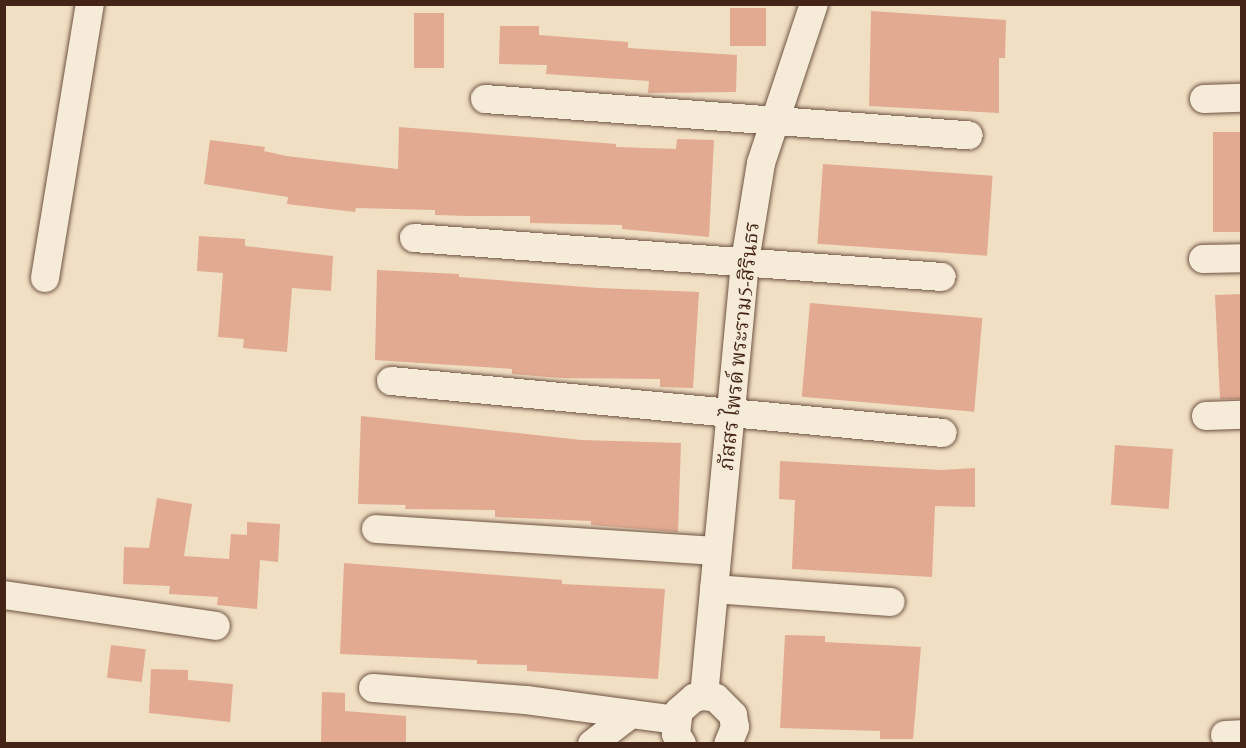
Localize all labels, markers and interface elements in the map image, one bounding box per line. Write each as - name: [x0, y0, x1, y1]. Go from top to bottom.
- street label: ภัสสร ไพรด์ พระราม5-สิรินธร: [713, 220, 765, 472]

